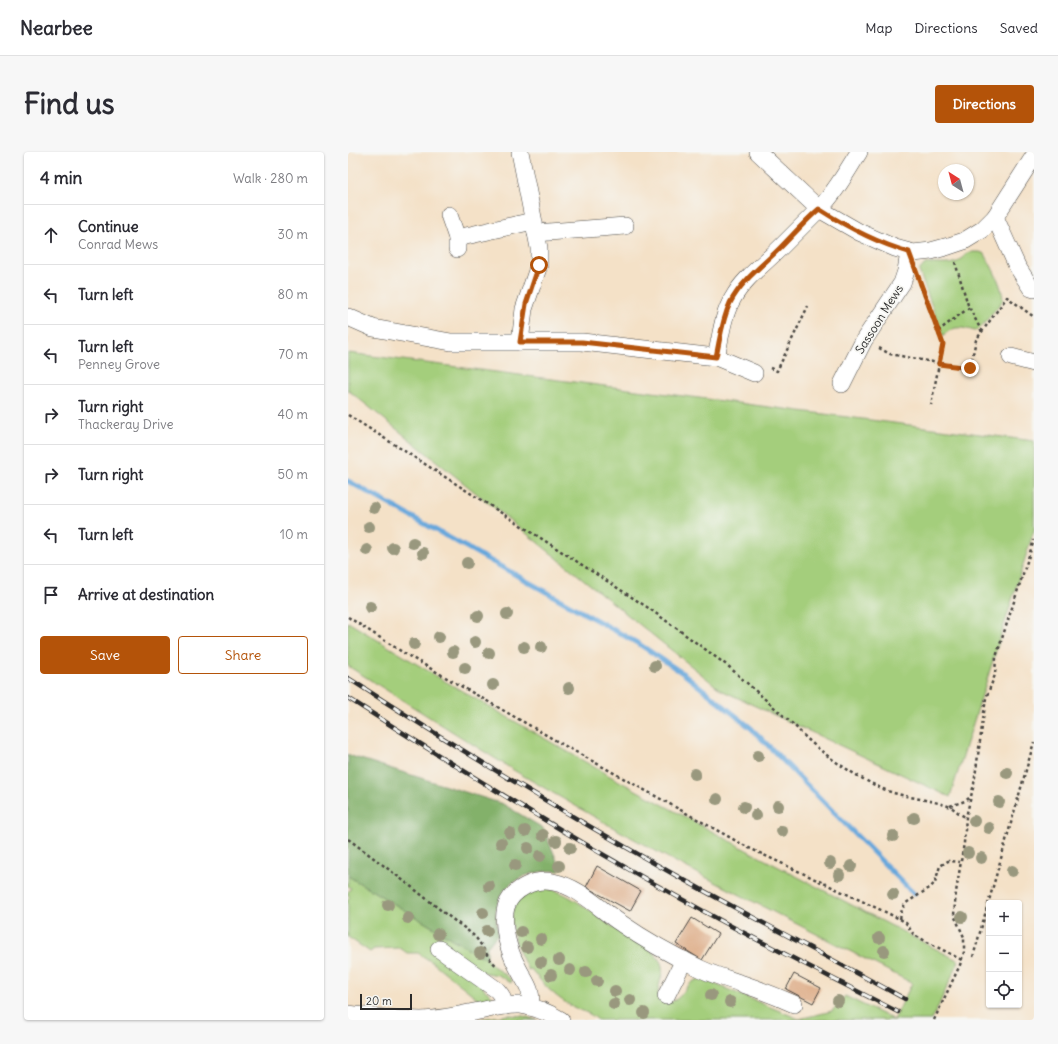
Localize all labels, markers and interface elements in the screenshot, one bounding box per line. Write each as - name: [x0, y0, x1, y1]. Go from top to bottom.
- text: Nearbee: [20, 16, 93, 40]
- text: Map: [865, 19, 892, 37]
- text: Directions: [914, 19, 978, 37]
- text: Saved: [1000, 19, 1038, 37]
- button: Directions: [935, 85, 1034, 123]
- text: Find us: [24, 86, 115, 122]
- north arrow: [938, 164, 974, 200]
- text: 4 min: [40, 167, 82, 189]
- text: Walk · 280 m: [233, 170, 308, 187]
- text: Continue: [78, 217, 139, 236]
- icon: ahead: [40, 224, 62, 246]
- text: 30 m: [278, 226, 308, 243]
- text: Conrad Mews: [78, 236, 158, 253]
- route start: [530, 256, 548, 274]
- street label: Sassoon Mews: [852, 282, 906, 356]
- icon: left: [40, 284, 62, 306]
- text: Turn left: [78, 285, 133, 304]
- text: 80 m: [277, 286, 308, 303]
- text: Turn left: [78, 337, 133, 356]
- icon: left: [40, 344, 62, 366]
- text: 70 m: [279, 346, 308, 363]
- text: Penney Grove: [78, 356, 160, 373]
- route end: [961, 359, 979, 377]
- text: Turn right: [78, 397, 143, 416]
- icon: right: [40, 404, 62, 426]
- text: 40 m: [277, 406, 308, 423]
- text: Thackeray Drive: [78, 416, 174, 433]
- icon: right: [40, 464, 62, 486]
- text: Turn right: [78, 465, 143, 484]
- text: 50 m: [277, 466, 308, 483]
- icon: left: [40, 524, 62, 546]
- text: Turn left: [78, 525, 133, 544]
- text: 10 m: [280, 526, 308, 543]
- icon: arrive: [40, 584, 62, 606]
- text: Arrive at destination: [78, 585, 214, 604]
- button: Save: [40, 636, 170, 674]
- button: Share: [178, 636, 308, 674]
- map controls: [986, 900, 1022, 1008]
- button: +: [986, 900, 1022, 936]
- button: −: [986, 936, 1022, 972]
- button: locate: [986, 972, 1022, 1008]
- scale bar: [360, 992, 412, 1011]
- text: 20 m: [366, 994, 392, 1008]

